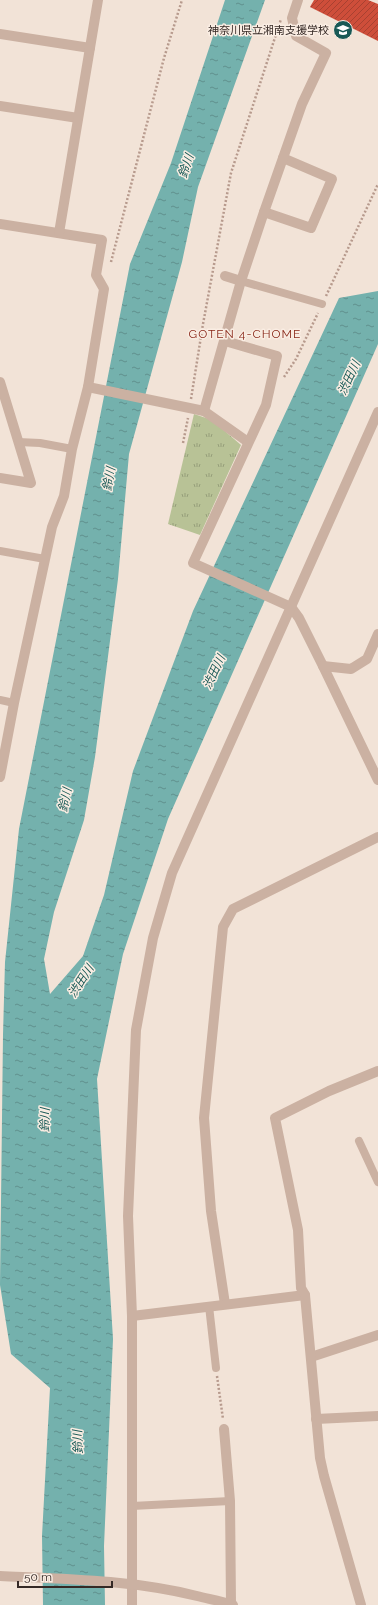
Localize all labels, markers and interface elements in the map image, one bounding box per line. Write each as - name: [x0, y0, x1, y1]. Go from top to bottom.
- school or university icon: 神奈川県立湘南支援学校: [332, 19, 354, 41]
- place label: 神奈川県立湘南支援学校: [208, 24, 329, 37]
- water label: 鈴川: [175, 150, 197, 180]
- district label: GOTEN 4-CHOME: [189, 327, 301, 341]
- water label: 渋田川: [335, 357, 364, 397]
- water label: 鈴川: [100, 464, 118, 492]
- water label: 渋田川: [200, 651, 229, 691]
- water label: 鈴川: [56, 785, 75, 813]
- water label: 渋田川: [65, 960, 98, 1000]
- water label: 鈴川: [38, 1106, 52, 1132]
- water label: 鈴川: [70, 1428, 86, 1454]
- scale bar: [18, 1563, 112, 1589]
- text: 50 m: [24, 1570, 52, 1584]

